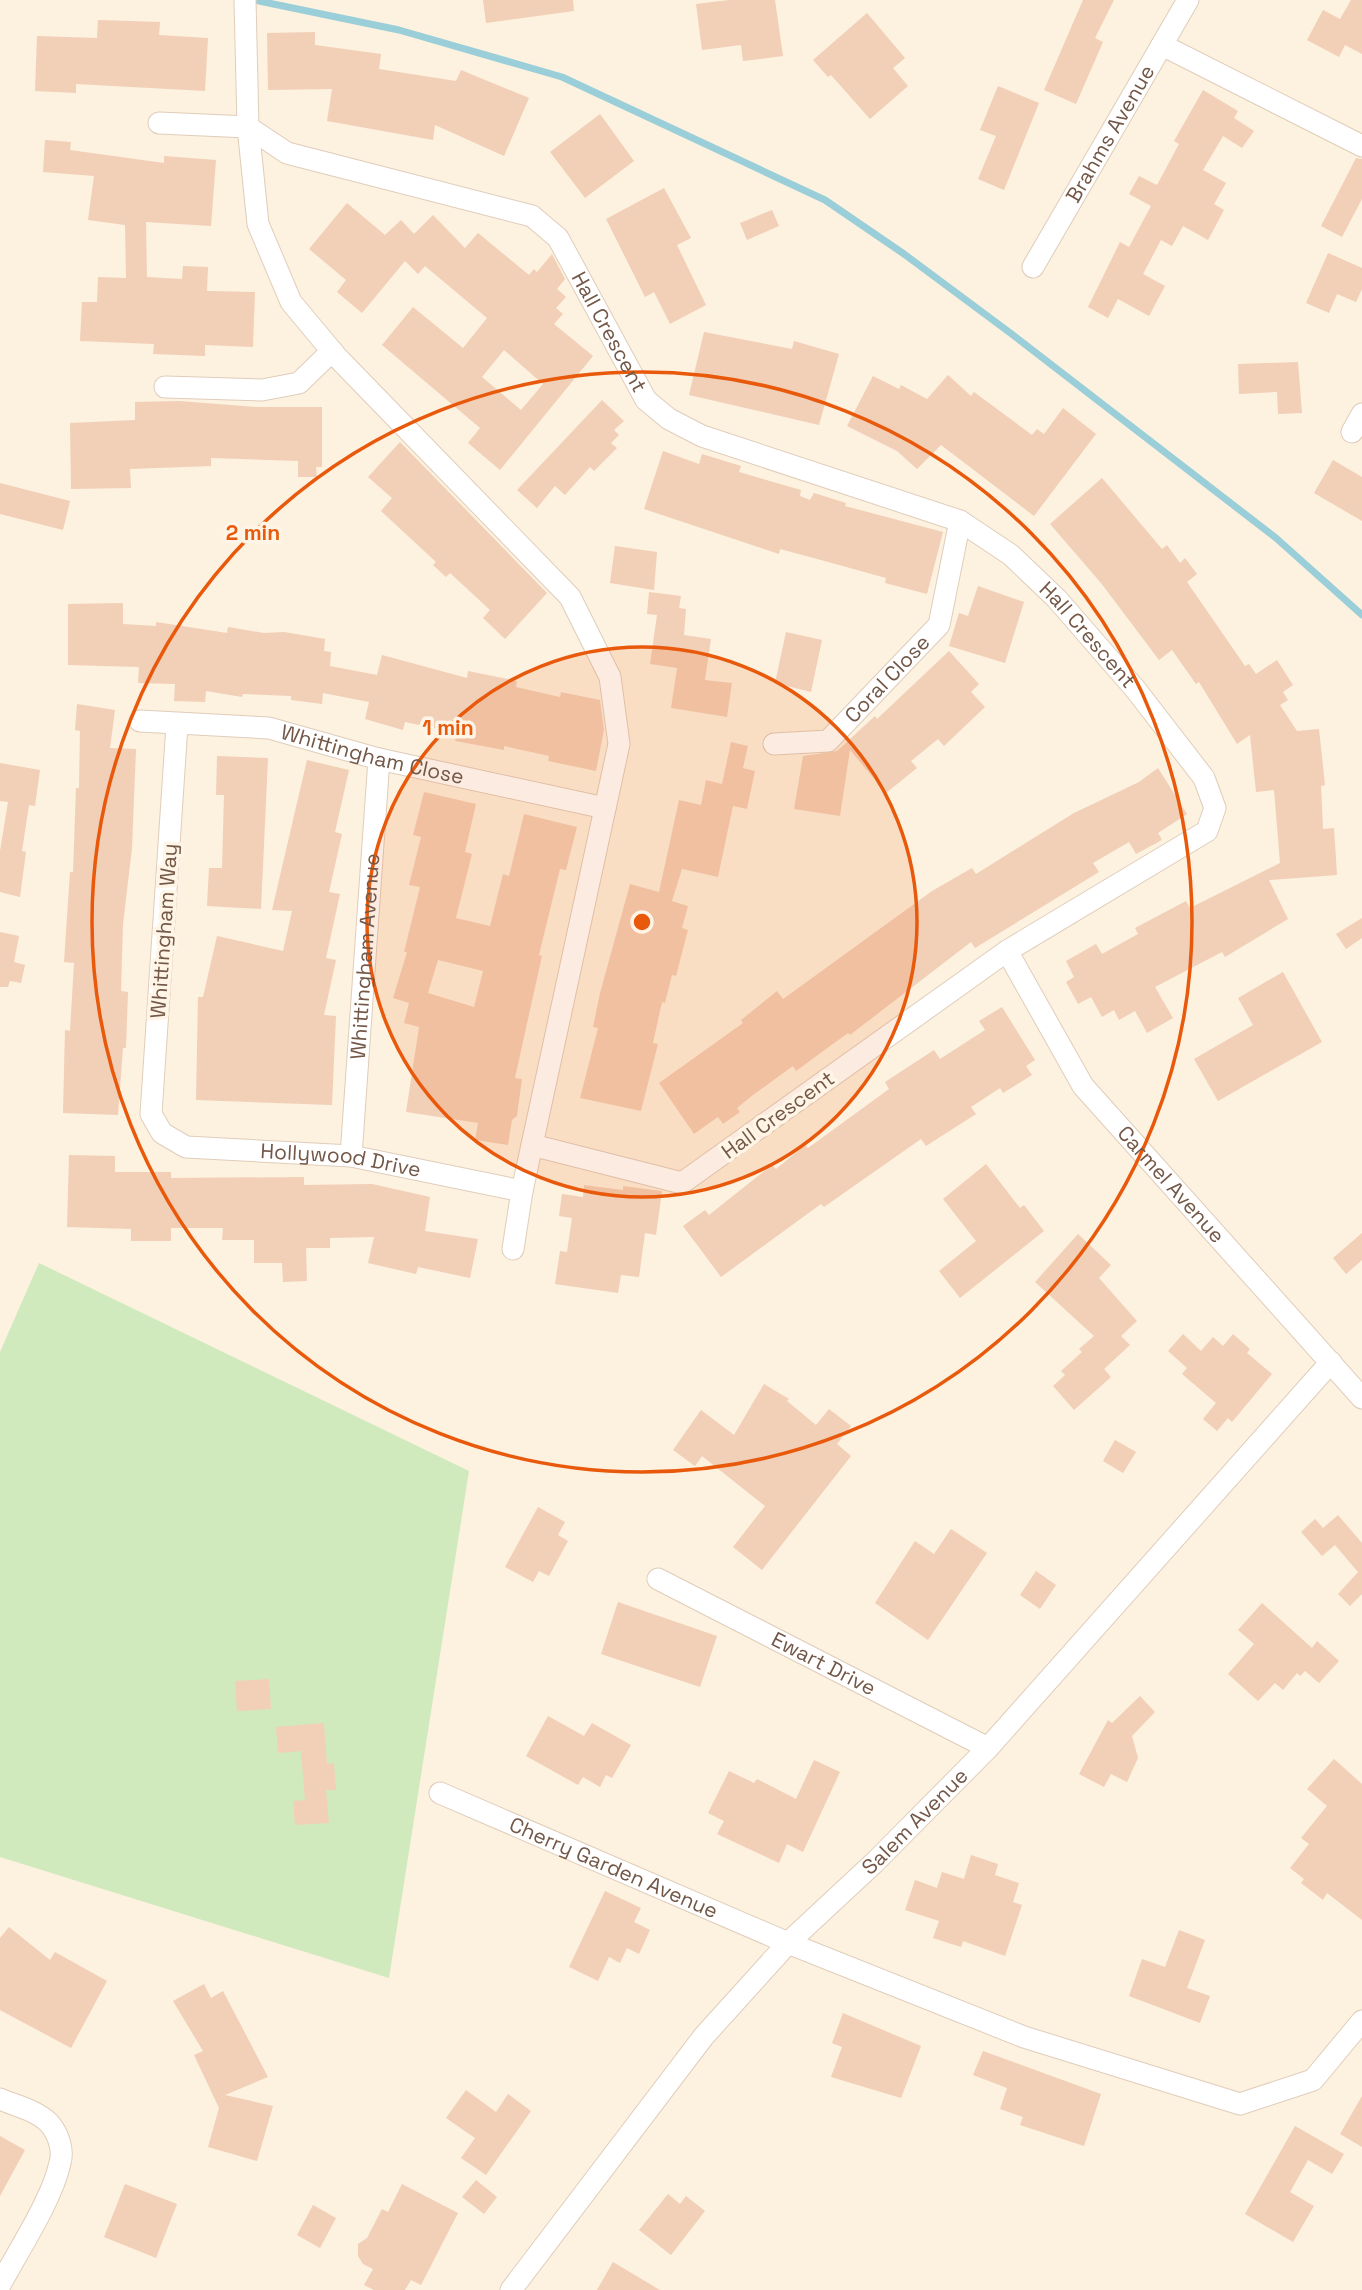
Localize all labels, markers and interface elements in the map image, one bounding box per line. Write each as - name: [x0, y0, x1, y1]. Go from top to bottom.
- street label: Brahms Avenue: [1059, 60, 1160, 207]
- street label: Hall Crescent: [566, 267, 653, 397]
- text: 2 min: [226, 519, 280, 546]
- street label: Hall Crescent: [1034, 575, 1142, 693]
- street label: Coral Close: [839, 629, 935, 728]
- text: 1 min: [422, 714, 474, 741]
- street label: Whittingham Close: [278, 718, 466, 790]
- street label: Whittingham Way: [144, 843, 183, 1019]
- street label: Whittingham Avenue: [344, 852, 385, 1061]
- centre of rings: [630, 910, 654, 934]
- street label: Hall Crescent: [716, 1064, 840, 1165]
- street label: Carmel Avenue: [1112, 1120, 1231, 1248]
- street label: Hollywood Drive: [260, 1137, 423, 1183]
- street label: Ewart Drive: [767, 1625, 881, 1701]
- street label: Salem Avenue: [856, 1762, 973, 1880]
- street label: Cherry Garden Avenue: [505, 1811, 722, 1924]

